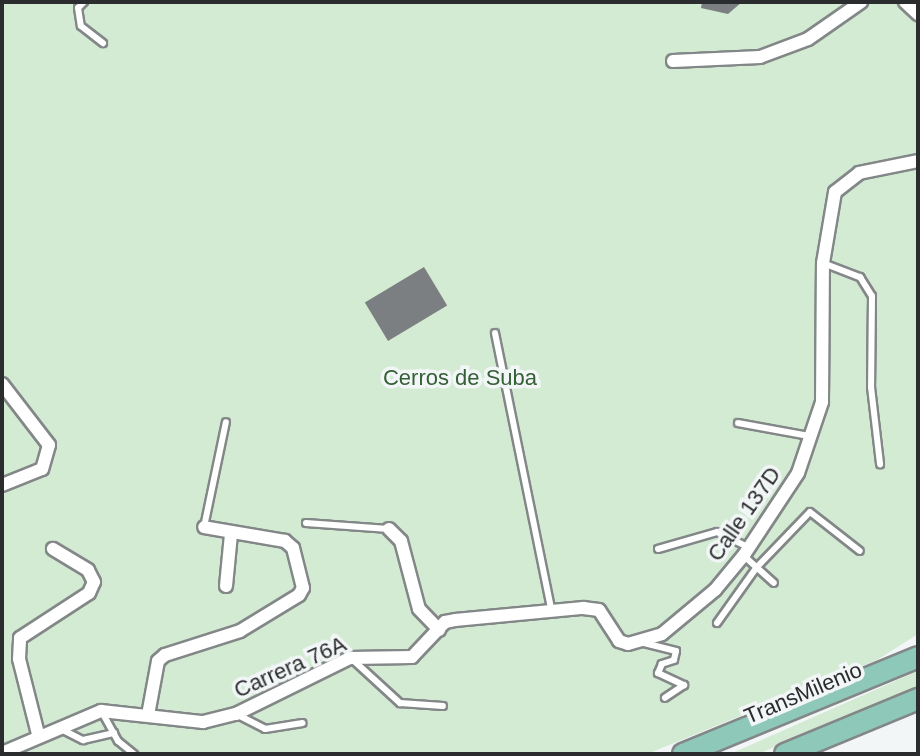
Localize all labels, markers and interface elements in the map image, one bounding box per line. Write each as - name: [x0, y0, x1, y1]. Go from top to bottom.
- park label: Cerros de Suba: [383, 365, 537, 391]
- street label: Calle 137D: [702, 462, 786, 566]
- street label: Carrera 76A: [230, 631, 350, 703]
- street label: TransMilenio: [740, 656, 866, 730]

